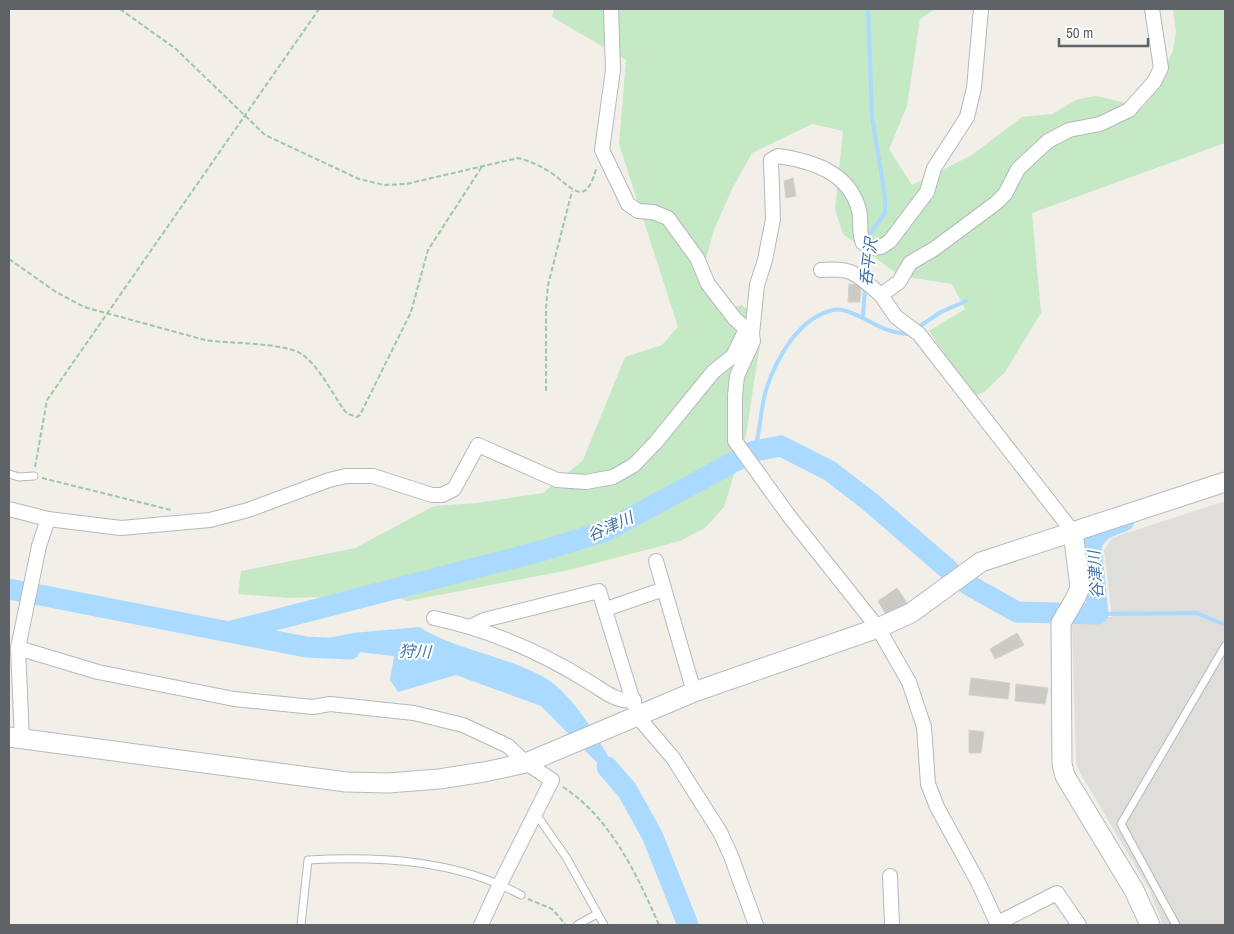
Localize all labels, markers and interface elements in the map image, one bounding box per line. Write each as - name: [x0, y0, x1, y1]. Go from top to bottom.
- scale bar: [1059, 15, 1148, 47]
- text: 50 m: [1066, 22, 1093, 43]
- water label: 呑平沢: [854, 235, 882, 287]
- water label: 谷津川: [584, 505, 638, 546]
- water label: 谷津川: [1082, 548, 1108, 600]
- water label: 狩川: [399, 639, 433, 663]

